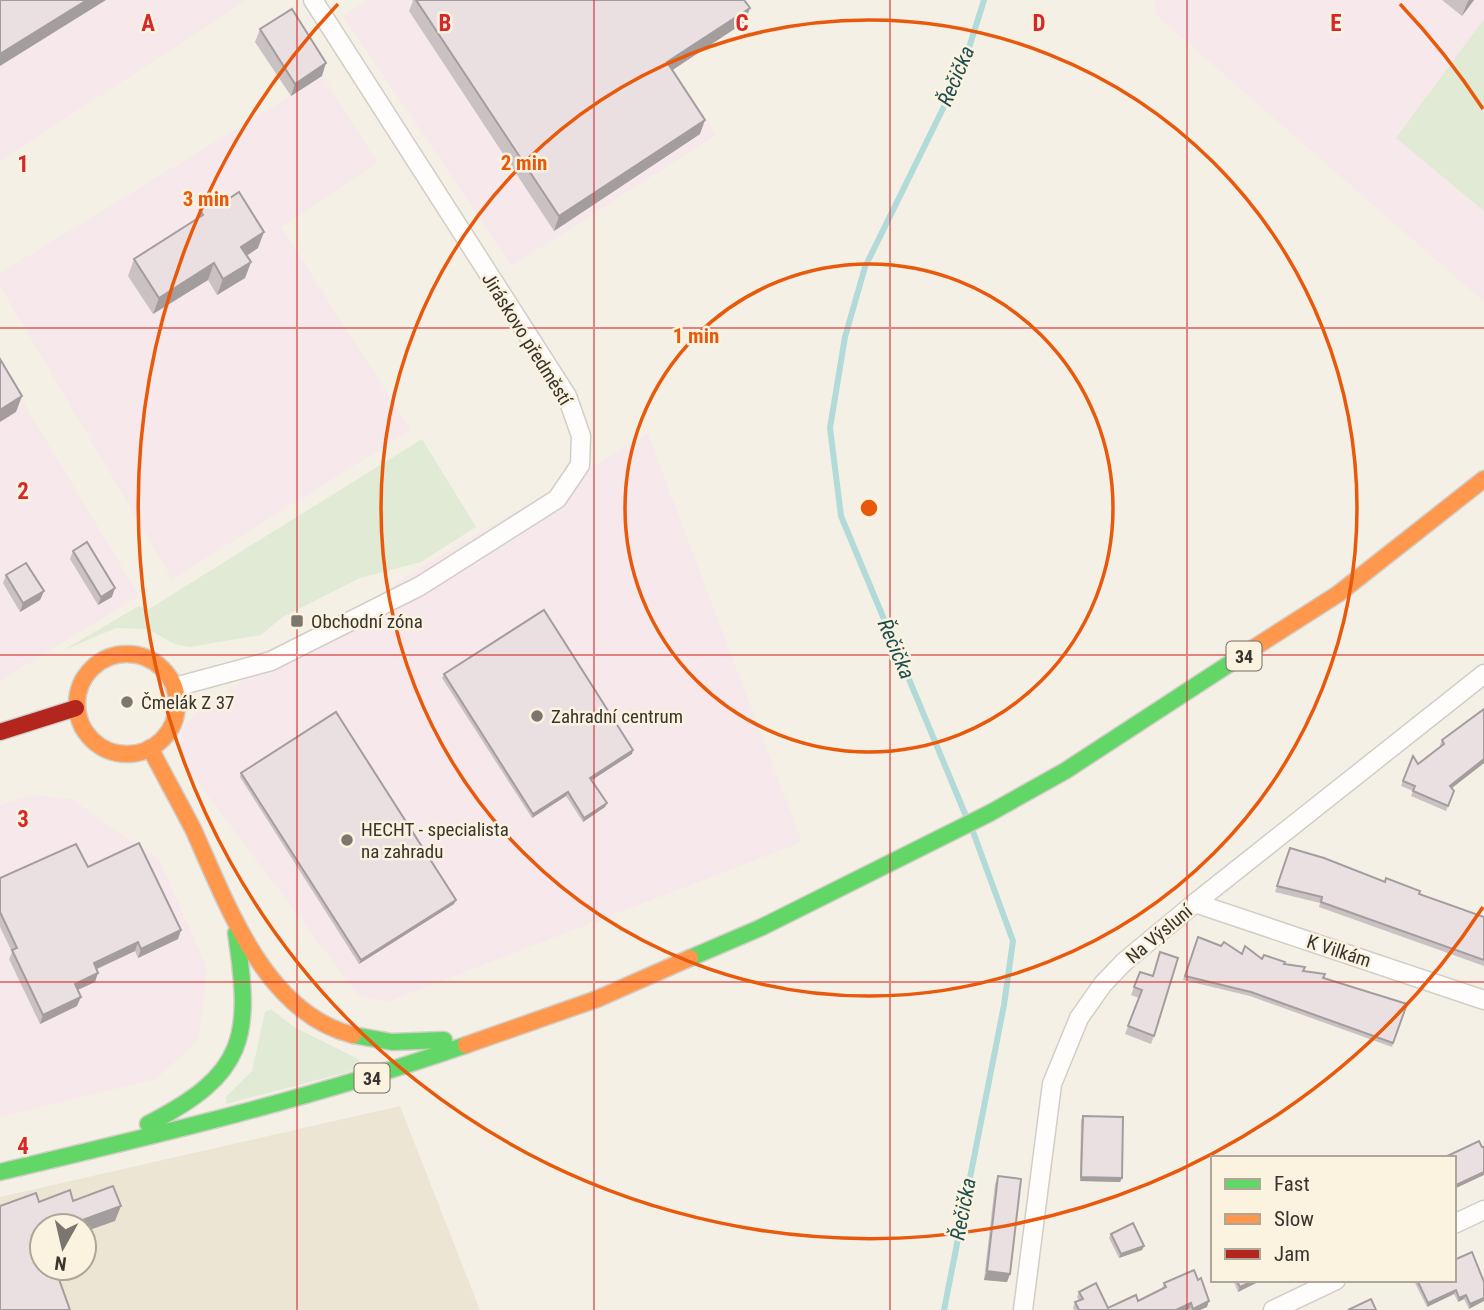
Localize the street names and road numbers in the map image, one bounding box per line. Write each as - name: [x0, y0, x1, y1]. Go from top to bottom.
- street label: Jiráskovo předměstí: [477, 269, 578, 411]
- road number: 34: [1226, 642, 1262, 670]
- street label: Na Výsluní: [1121, 899, 1198, 968]
- street label: K Vilkám: [1304, 930, 1374, 972]
- road number: 34: [354, 1064, 390, 1092]

